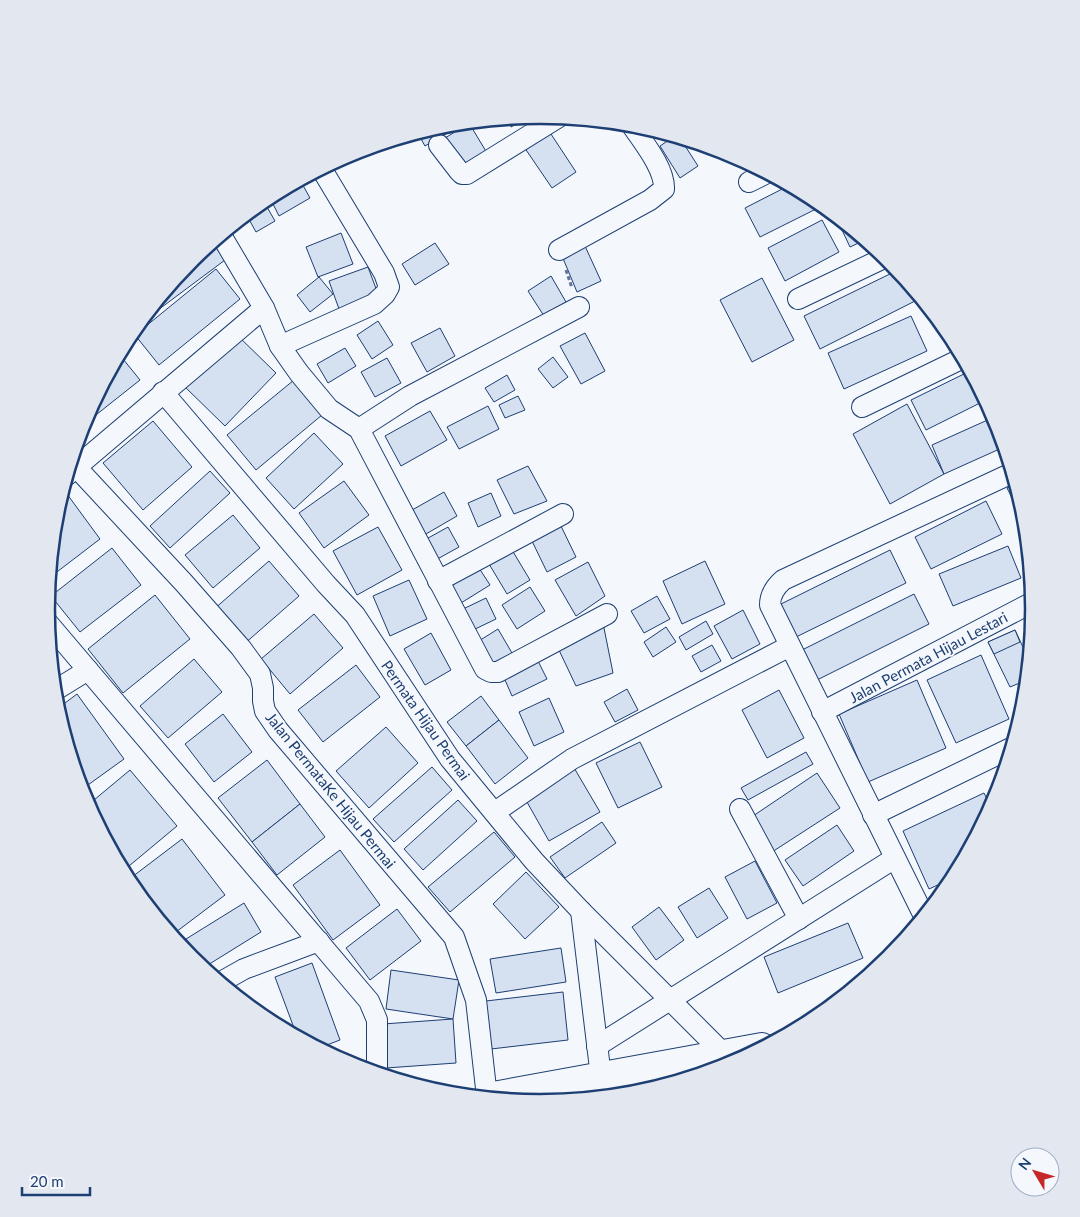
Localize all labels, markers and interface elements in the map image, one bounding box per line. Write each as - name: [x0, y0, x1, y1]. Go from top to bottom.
- street label: Jalan Permata Hijau Lestari: [846, 608, 1010, 706]
- street label: Permata Hijau Permai: [378, 657, 474, 783]
- street label: Jalan PermataKe Hijau Permai: [262, 708, 400, 872]
- north arrow: [1010, 1147, 1060, 1197]
- text: N: [1014, 1154, 1034, 1173]
- scale bar: [22, 1164, 90, 1196]
- text: 20 m: [30, 1172, 64, 1190]

